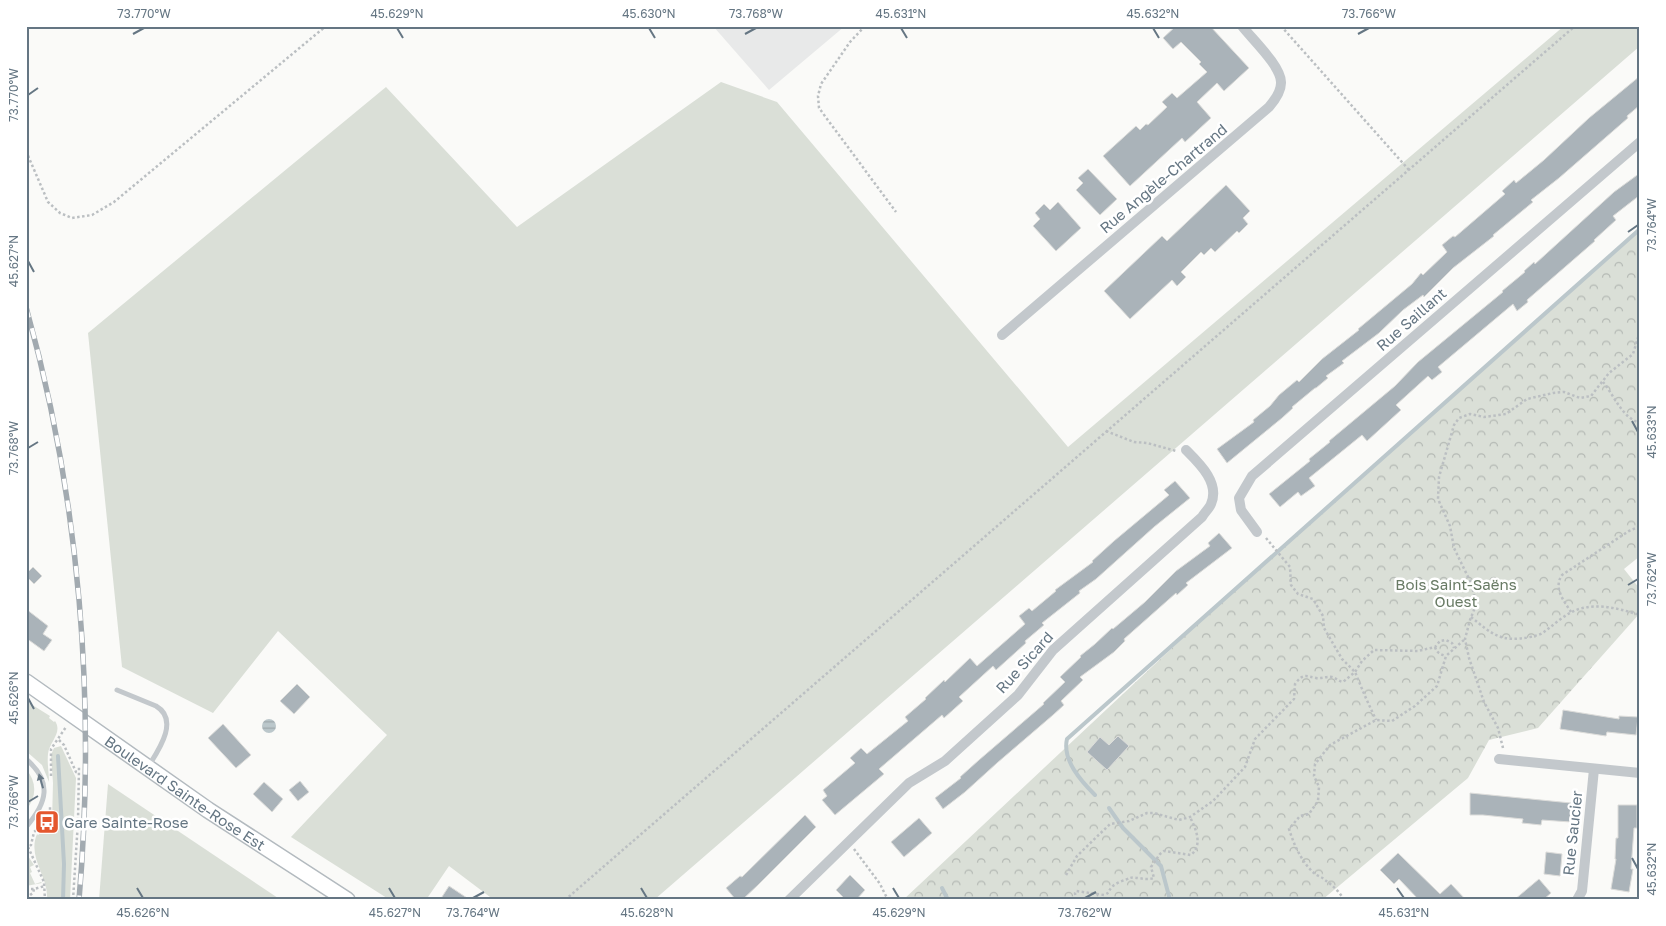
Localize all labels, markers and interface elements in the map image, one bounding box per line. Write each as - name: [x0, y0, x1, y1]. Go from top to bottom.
- text: 73.770°W: [117, 6, 171, 21]
- text: 45.629°N: [370, 6, 424, 21]
- text: 45.630°N: [622, 6, 676, 21]
- text: 73.768°W: [729, 6, 784, 21]
- text: 45.631°N: [876, 6, 926, 21]
- text: 45.632°N: [1127, 6, 1179, 21]
- text: 73.766°W: [1342, 6, 1397, 21]
- text: 73.770°W: [6, 68, 21, 122]
- street label: Rue Angèle-Chartrand: [1096, 120, 1230, 236]
- text: 73.764°W: [1644, 198, 1659, 252]
- text: 45.627°N: [6, 235, 21, 287]
- street label: Rue Saillant: [1372, 284, 1450, 354]
- text: 45.633°N: [1644, 406, 1659, 458]
- text: 73.768°W: [6, 420, 21, 475]
- text: 73.762°W: [1644, 552, 1659, 606]
- park label: Bois Saint-Saëns Ouest: [1395, 575, 1517, 610]
- street label: Rue Sicard: [992, 628, 1056, 696]
- text: 45.626°N: [6, 671, 21, 725]
- street label: Boulevard Sainte-Rose Est: [102, 731, 269, 854]
- one-way arrow: [37, 773, 45, 789]
- text: 73.766°W: [6, 774, 21, 829]
- street label: Rue Saucier: [1559, 789, 1585, 876]
- bus stop icon: Gare Sainte-Rose: [34, 809, 60, 835]
- place label: Gare Sainte-Rose: [64, 813, 189, 831]
- text: 45.632°N: [1644, 843, 1659, 895]
- text: 45.626°N: [116, 905, 170, 920]
- text: 45.627°N: [369, 905, 421, 920]
- text: 73.764°W: [446, 905, 500, 920]
- text: 45.628°N: [620, 905, 674, 920]
- text: 45.629°N: [872, 905, 926, 920]
- text: 73.762°W: [1058, 905, 1112, 920]
- text: 45.631°N: [1379, 905, 1429, 920]

